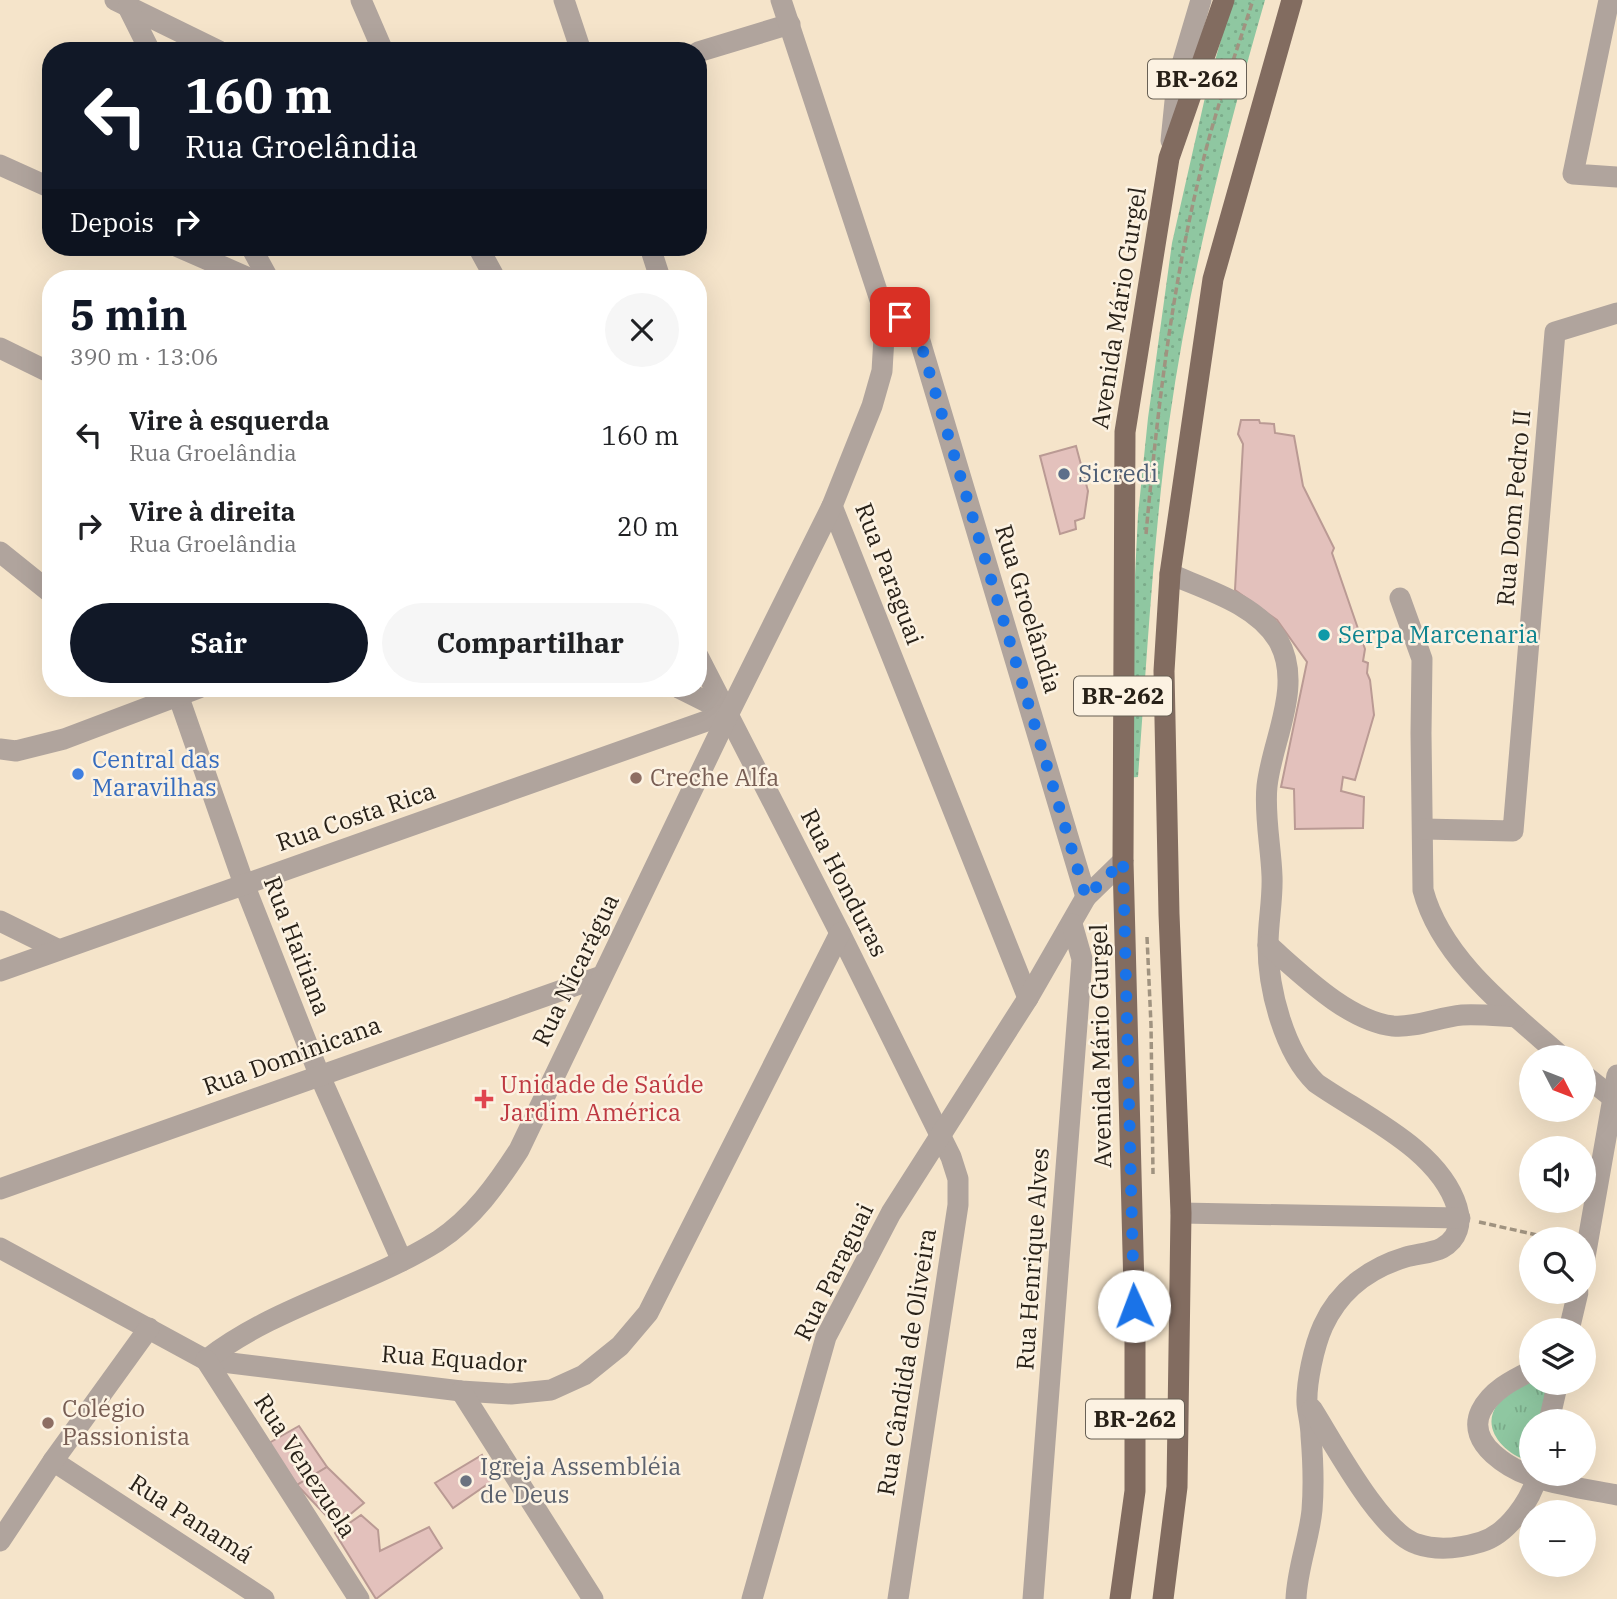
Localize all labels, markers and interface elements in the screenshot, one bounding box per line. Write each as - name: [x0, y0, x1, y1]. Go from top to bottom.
- road number: BR-262: [1148, 60, 1246, 99]
- text: 160 m: [185, 63, 332, 126]
- icon: left: [70, 70, 161, 161]
- text: Rua Groelândia: [185, 125, 418, 167]
- street label: Avenida Mário Gurgel: [1083, 185, 1153, 431]
- icon: right: [168, 203, 206, 241]
- text: Depois: [70, 205, 154, 239]
- text: 5 min: [70, 287, 188, 342]
- pin: [870, 287, 930, 347]
- button: close: [605, 293, 679, 367]
- icon: arrive: [881, 298, 919, 336]
- text: 390 m · 13:06: [70, 341, 219, 371]
- text: Vire à esquerda: [129, 403, 330, 437]
- street label: Rua Dom Pedro II: [1488, 408, 1538, 607]
- icon: left: [70, 416, 108, 454]
- text: 160 m: [601, 418, 679, 452]
- text: Rua Groelândia: [129, 437, 297, 467]
- place label: Sicredi: [1078, 457, 1158, 489]
- marker: Sicredi: [1056, 466, 1072, 482]
- text: Vire à direita: [129, 494, 296, 528]
- street label: Rua Paraguai: [848, 498, 932, 649]
- icon: right: [70, 507, 108, 545]
- text: 20 m: [617, 509, 679, 543]
- street label: Rua Groelândia: [988, 520, 1070, 697]
- text: Rua Groelândia: [129, 528, 297, 558]
- button: Sair: [70, 603, 368, 683]
- button: Compartilhar: [382, 603, 679, 683]
- place label: Serpa Marcenaria: [1338, 618, 1539, 650]
- marker: Serpa Marcenaria: [1316, 627, 1332, 643]
- road number: BR-262: [1074, 676, 1172, 716]
- place label: Central das Maravilhas: [92, 743, 220, 803]
- place label: Creche Alfa: [650, 761, 779, 793]
- marker: Central das Maravilhas: [70, 766, 86, 782]
- marker: Creche Alfa: [628, 770, 644, 786]
- street label: Rua Costa Rica: [272, 774, 439, 858]
- street label: Rua Honduras: [794, 803, 896, 962]
- street label: Rua Haitiana: [257, 871, 339, 1020]
- street label: Rua Nicarágua: [524, 888, 626, 1051]
- street label: Avenida Mário Gurgel: [1082, 923, 1118, 1169]
- street label: Rua Dominicana: [198, 1008, 385, 1102]
- north arrow: [1519, 1045, 1596, 1122]
- map controls: [1519, 1045, 1596, 1577]
- place label: Unidade de Saúde Jardim América: [500, 1068, 704, 1128]
- marker: Unidade de Saúde Jardim América: [474, 1089, 494, 1109]
- button: sound: [1519, 1136, 1596, 1213]
- street label: Rua Henrique Alves: [1008, 1147, 1056, 1371]
- street label: Rua Paraguai: [786, 1197, 880, 1346]
- street label: Rua Cândida de Oliveira: [869, 1226, 943, 1498]
- button: search: [1519, 1227, 1596, 1304]
- position arrow: [1097, 1269, 1171, 1343]
- button: layers: [1519, 1318, 1596, 1395]
- street label: Rua Equador: [380, 1337, 528, 1379]
- street label: Rua Venezuela: [247, 1387, 364, 1543]
- place label: Colégio Passionista: [62, 1392, 190, 1452]
- road number: BR-262: [1086, 1400, 1184, 1438]
- button: +: [1519, 1409, 1596, 1486]
- marker: Colégio Passionista: [40, 1415, 56, 1431]
- place label: Igreja Assembléia de Deus: [480, 1450, 681, 1510]
- street label: Rua Panamá: [123, 1466, 260, 1570]
- marker: Igreja Assembléia de Deus: [458, 1473, 474, 1489]
- button: −: [1519, 1500, 1596, 1577]

